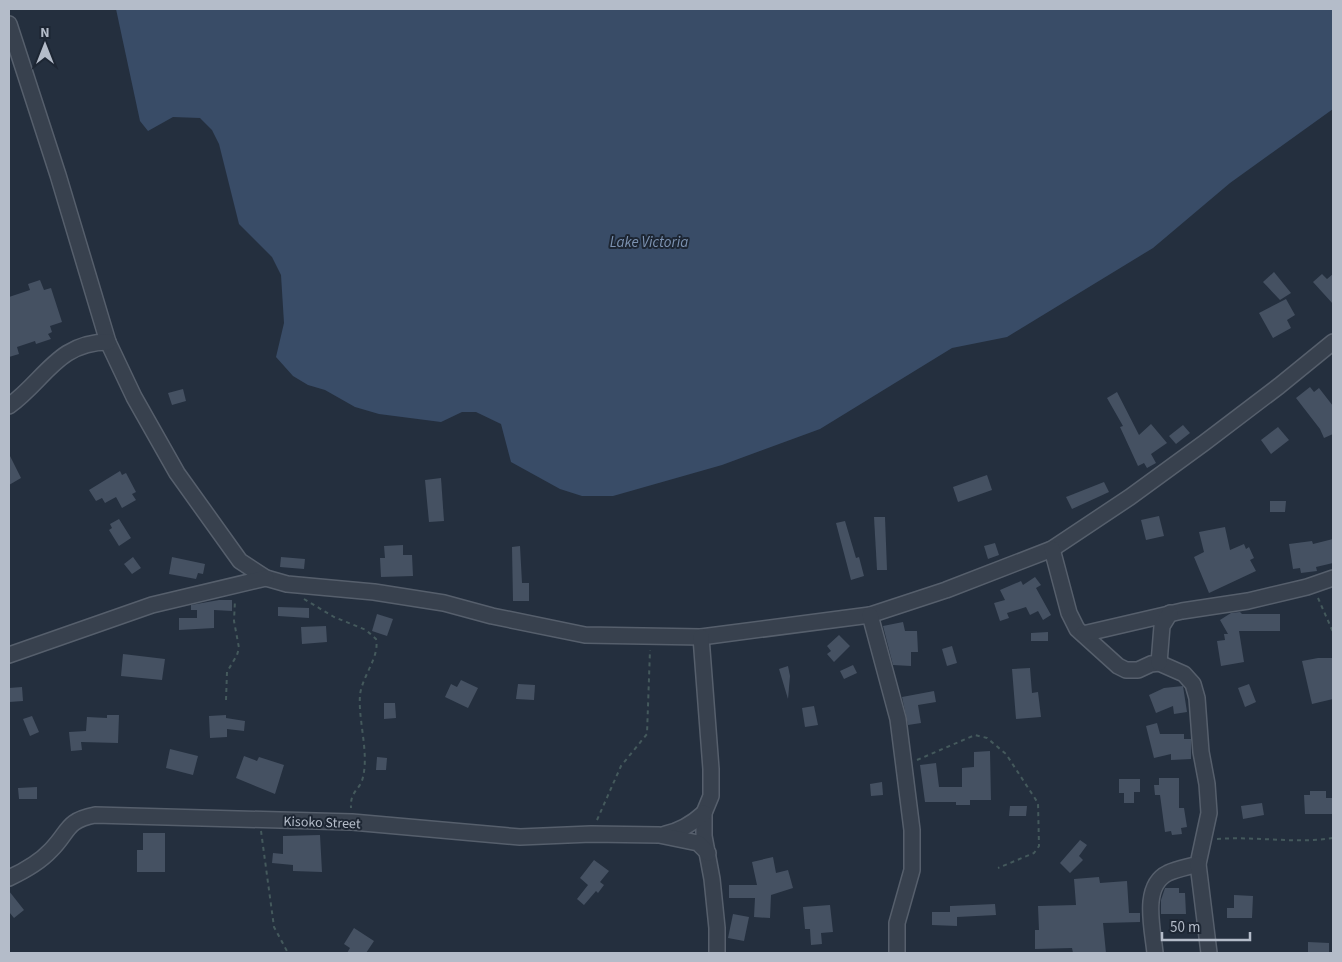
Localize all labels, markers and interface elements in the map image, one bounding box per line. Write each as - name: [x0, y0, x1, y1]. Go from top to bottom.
- north arrow: [20, 20, 70, 70]
- text: N: [40, 23, 50, 43]
- water label: Lake Victoria: [610, 232, 688, 253]
- street label: Kisoko Street: [283, 812, 361, 834]
- scale bar: [1162, 910, 1250, 942]
- text: 50 m: [1170, 917, 1200, 938]

